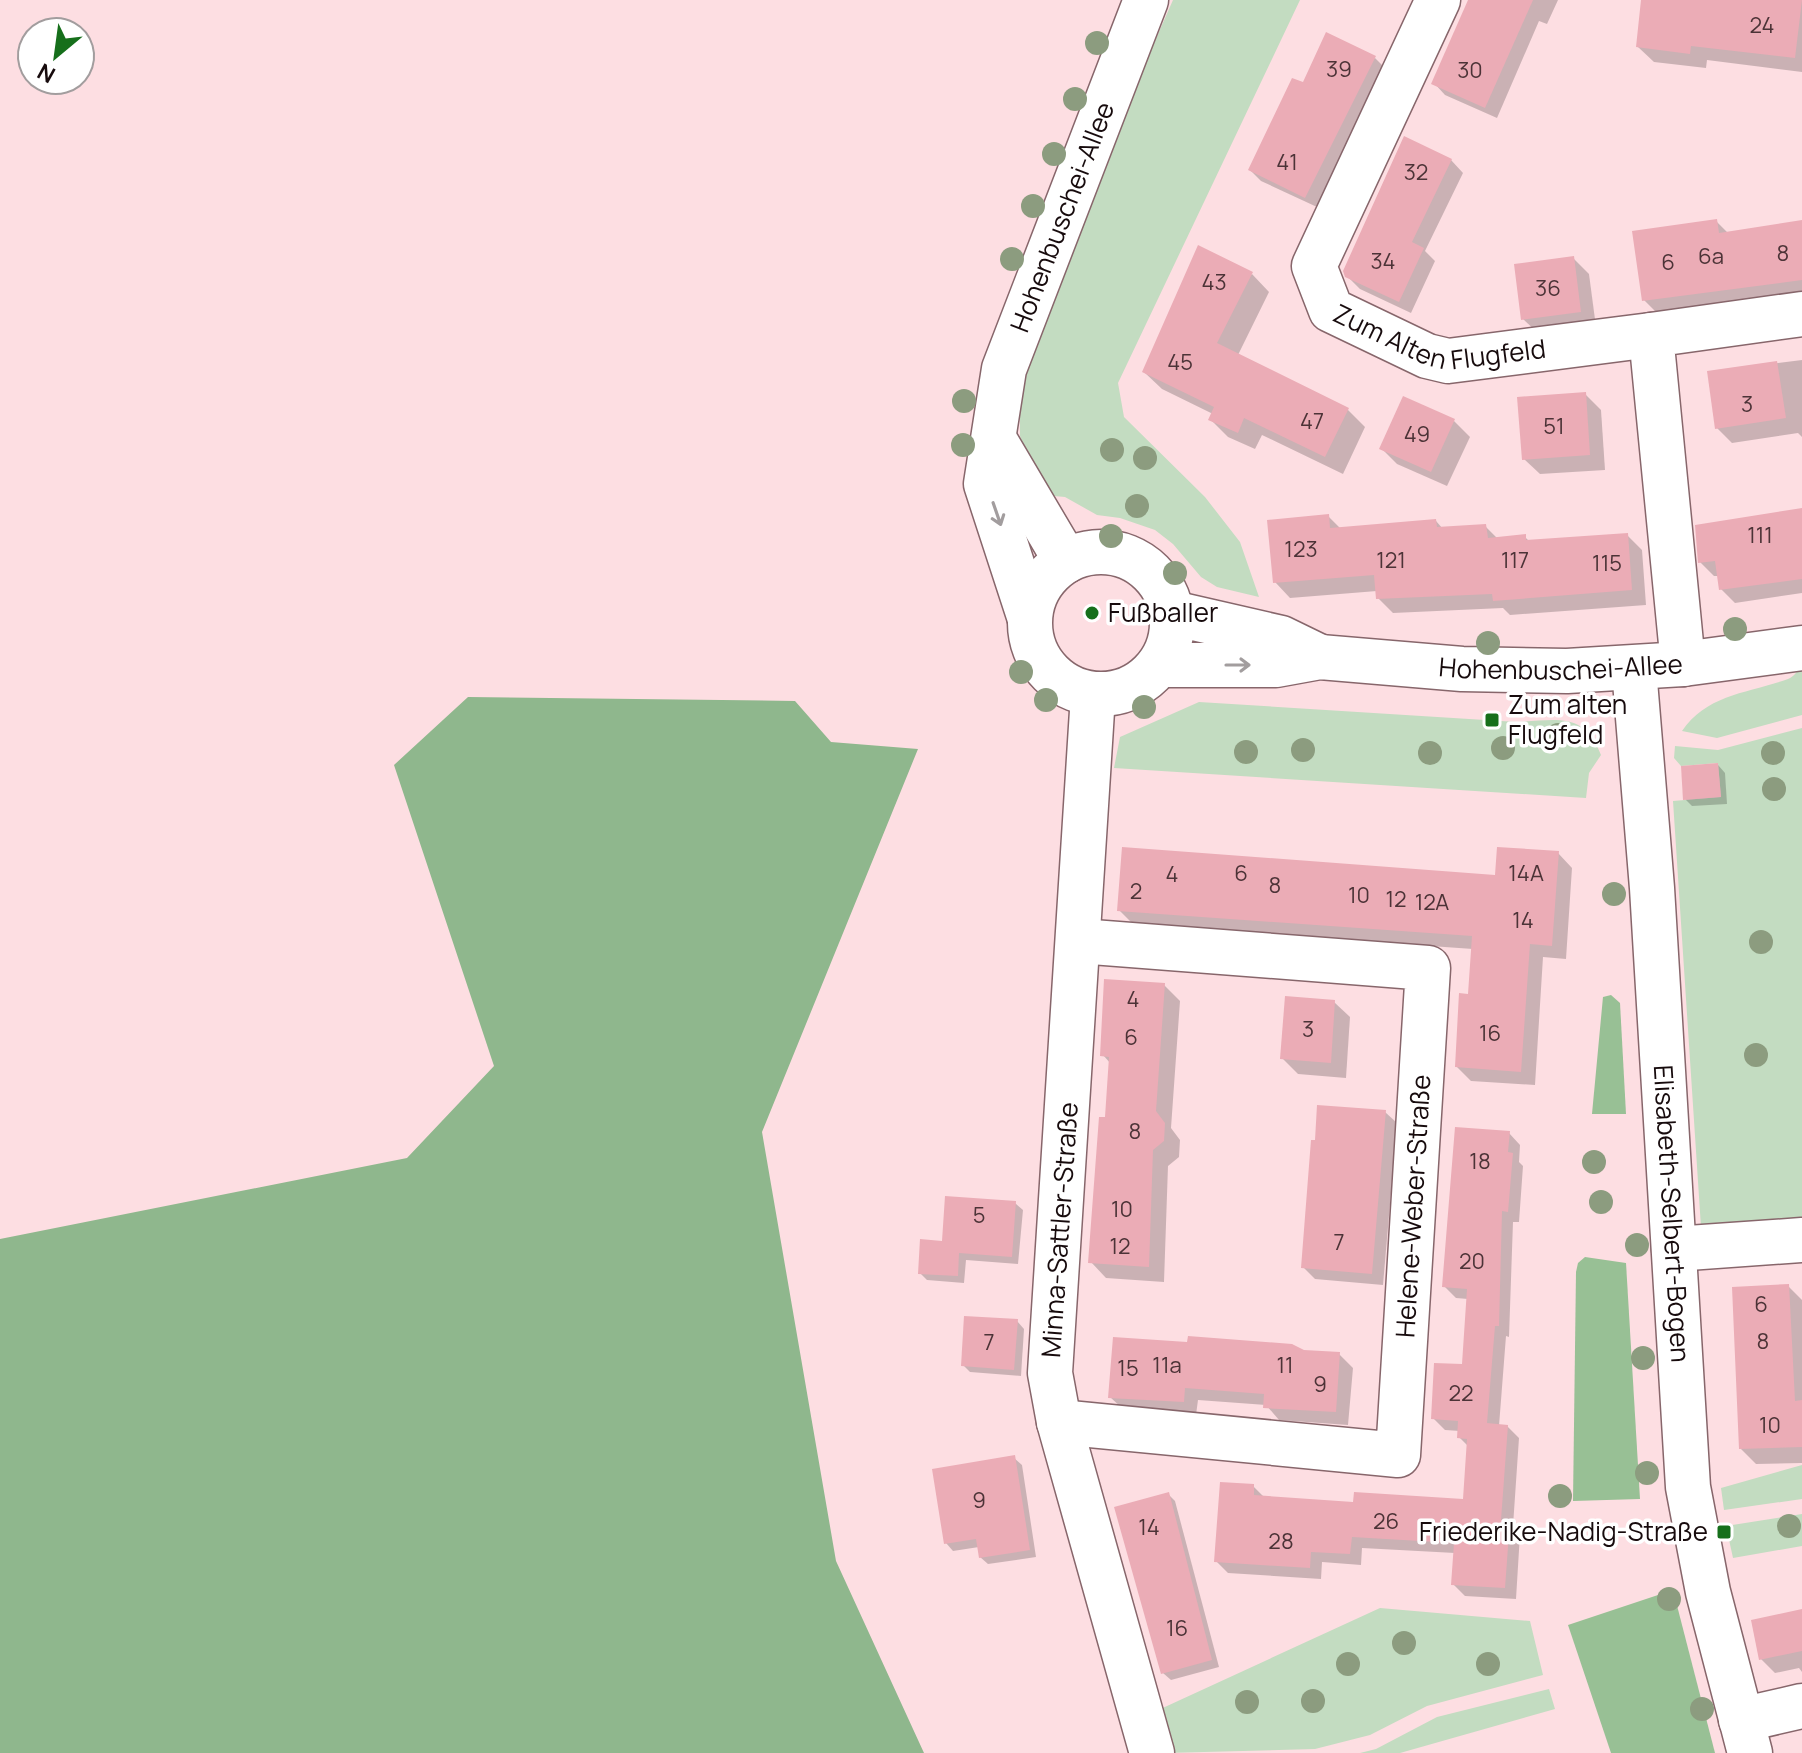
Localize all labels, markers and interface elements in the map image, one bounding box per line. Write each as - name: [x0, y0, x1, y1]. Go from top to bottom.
- house number: 24: [1749, 10, 1775, 40]
- north arrow: [16, 16, 96, 96]
- house number: 39: [1326, 54, 1352, 84]
- house number: 30: [1457, 55, 1483, 85]
- text: N: [32, 57, 60, 90]
- street label: Hohenbuschei-Allee: [1001, 96, 1122, 337]
- house number: 41: [1276, 147, 1298, 177]
- house number: 32: [1404, 157, 1428, 187]
- house number: 8: [1777, 238, 1789, 268]
- house number: 6a: [1698, 241, 1724, 271]
- house number: 34: [1370, 246, 1396, 276]
- house number: 6: [1661, 247, 1675, 277]
- house number: 43: [1201, 267, 1227, 297]
- house number: 36: [1535, 273, 1561, 303]
- street label: Zum Alten Flugfeld: [1328, 295, 1548, 378]
- house number: 45: [1167, 347, 1193, 377]
- house number: 3: [1741, 389, 1753, 419]
- house number: 47: [1300, 406, 1324, 436]
- house number: 51: [1543, 411, 1565, 441]
- house number: 49: [1404, 419, 1430, 449]
- one-way arrow: [990, 502, 1005, 527]
- house number: 111: [1747, 520, 1773, 550]
- house number: 123: [1284, 534, 1318, 564]
- house number: 121: [1376, 545, 1406, 575]
- house number: 117: [1501, 545, 1529, 575]
- house number: 115: [1592, 548, 1622, 578]
- place label: Fußballer: [1108, 594, 1218, 630]
- marker: Fußballer: [1083, 604, 1101, 622]
- street label: Hohenbuschei-Allee: [1437, 645, 1684, 688]
- one-way arrow: [1224, 657, 1251, 673]
- place label: Zum alten Flugfeld: [1508, 686, 1627, 752]
- marker: Zum alten Flugfeld: [1483, 711, 1501, 729]
- house number: 6: [1234, 858, 1248, 888]
- house number: 14A: [1508, 858, 1544, 888]
- house number: 4: [1166, 859, 1178, 889]
- house number: 8: [1269, 870, 1281, 900]
- house number: 2: [1130, 876, 1142, 906]
- house number: 10: [1348, 880, 1370, 910]
- house number: 12: [1385, 884, 1407, 914]
- house number: 12A: [1415, 887, 1449, 917]
- house number: 14: [1512, 905, 1534, 935]
- house number: 4: [1127, 984, 1139, 1014]
- house number: 3: [1302, 1014, 1314, 1044]
- house number: 16: [1479, 1018, 1501, 1048]
- house number: 6: [1124, 1022, 1138, 1052]
- street label: Elisabeth-Selbert-Bogen: [1646, 1064, 1699, 1364]
- street label: Helene-Weber-Straße: [1386, 1073, 1438, 1339]
- street label: Minna-Sattler-Straße: [1032, 1101, 1086, 1359]
- house number: 8: [1129, 1116, 1141, 1146]
- house number: 18: [1469, 1146, 1491, 1176]
- house number: 10: [1111, 1194, 1133, 1224]
- house number: 5: [973, 1200, 985, 1230]
- house number: 7: [1333, 1227, 1345, 1257]
- house number: 12: [1109, 1231, 1131, 1261]
- house number: 20: [1459, 1246, 1485, 1276]
- house number: 6: [1754, 1289, 1768, 1319]
- house number: 8: [1757, 1326, 1769, 1356]
- house number: 7: [983, 1327, 995, 1357]
- house number: 11a: [1152, 1350, 1182, 1380]
- house number: 11: [1276, 1350, 1294, 1380]
- house number: 15: [1117, 1353, 1139, 1383]
- house number: 9: [1313, 1369, 1327, 1399]
- house number: 22: [1448, 1378, 1474, 1408]
- house number: 10: [1759, 1410, 1781, 1440]
- house number: 9: [972, 1485, 986, 1515]
- house number: 26: [1373, 1506, 1399, 1536]
- house number: 14: [1138, 1512, 1160, 1542]
- place label: Friederike-Nadig-Straße: [1419, 1513, 1708, 1549]
- marker: Friederike-Nadig-Straße: [1715, 1523, 1733, 1541]
- house number: 28: [1268, 1526, 1294, 1556]
- house number: 16: [1166, 1613, 1188, 1643]

